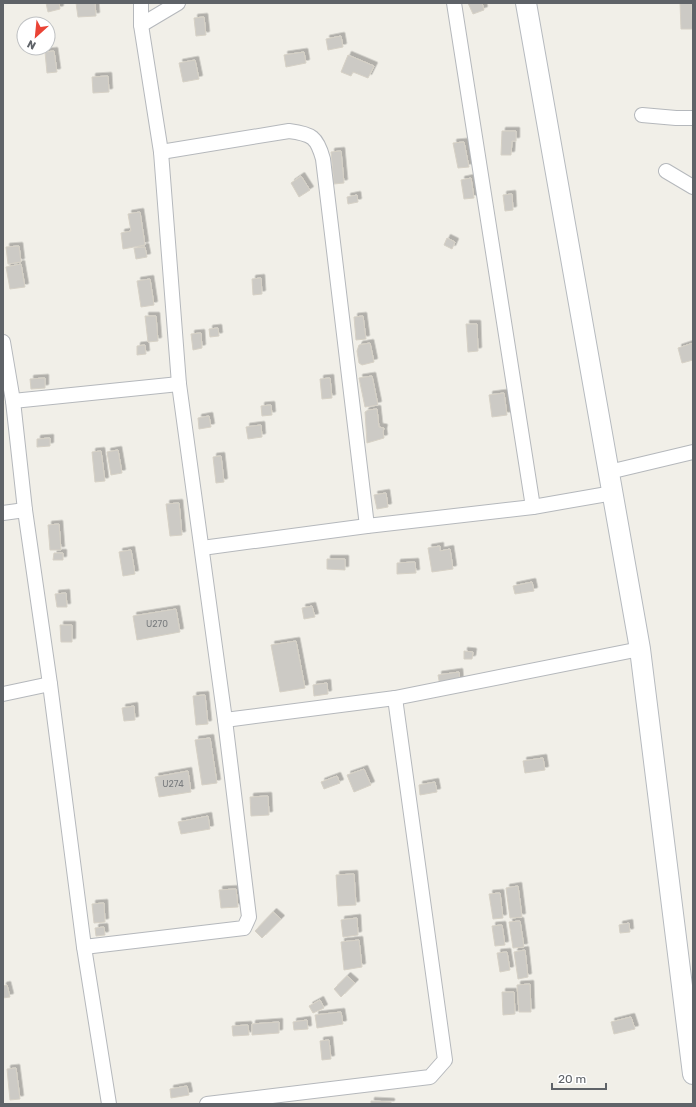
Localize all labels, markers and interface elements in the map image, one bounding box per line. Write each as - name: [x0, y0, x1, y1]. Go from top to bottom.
- north arrow: [16, 16, 56, 56]
- text: N: [25, 37, 38, 52]
- house number: U270: [146, 619, 168, 629]
- house number: U274: [162, 779, 184, 789]
- scale bar: [552, 1065, 606, 1091]
- text: 20 m: [558, 1072, 586, 1086]

